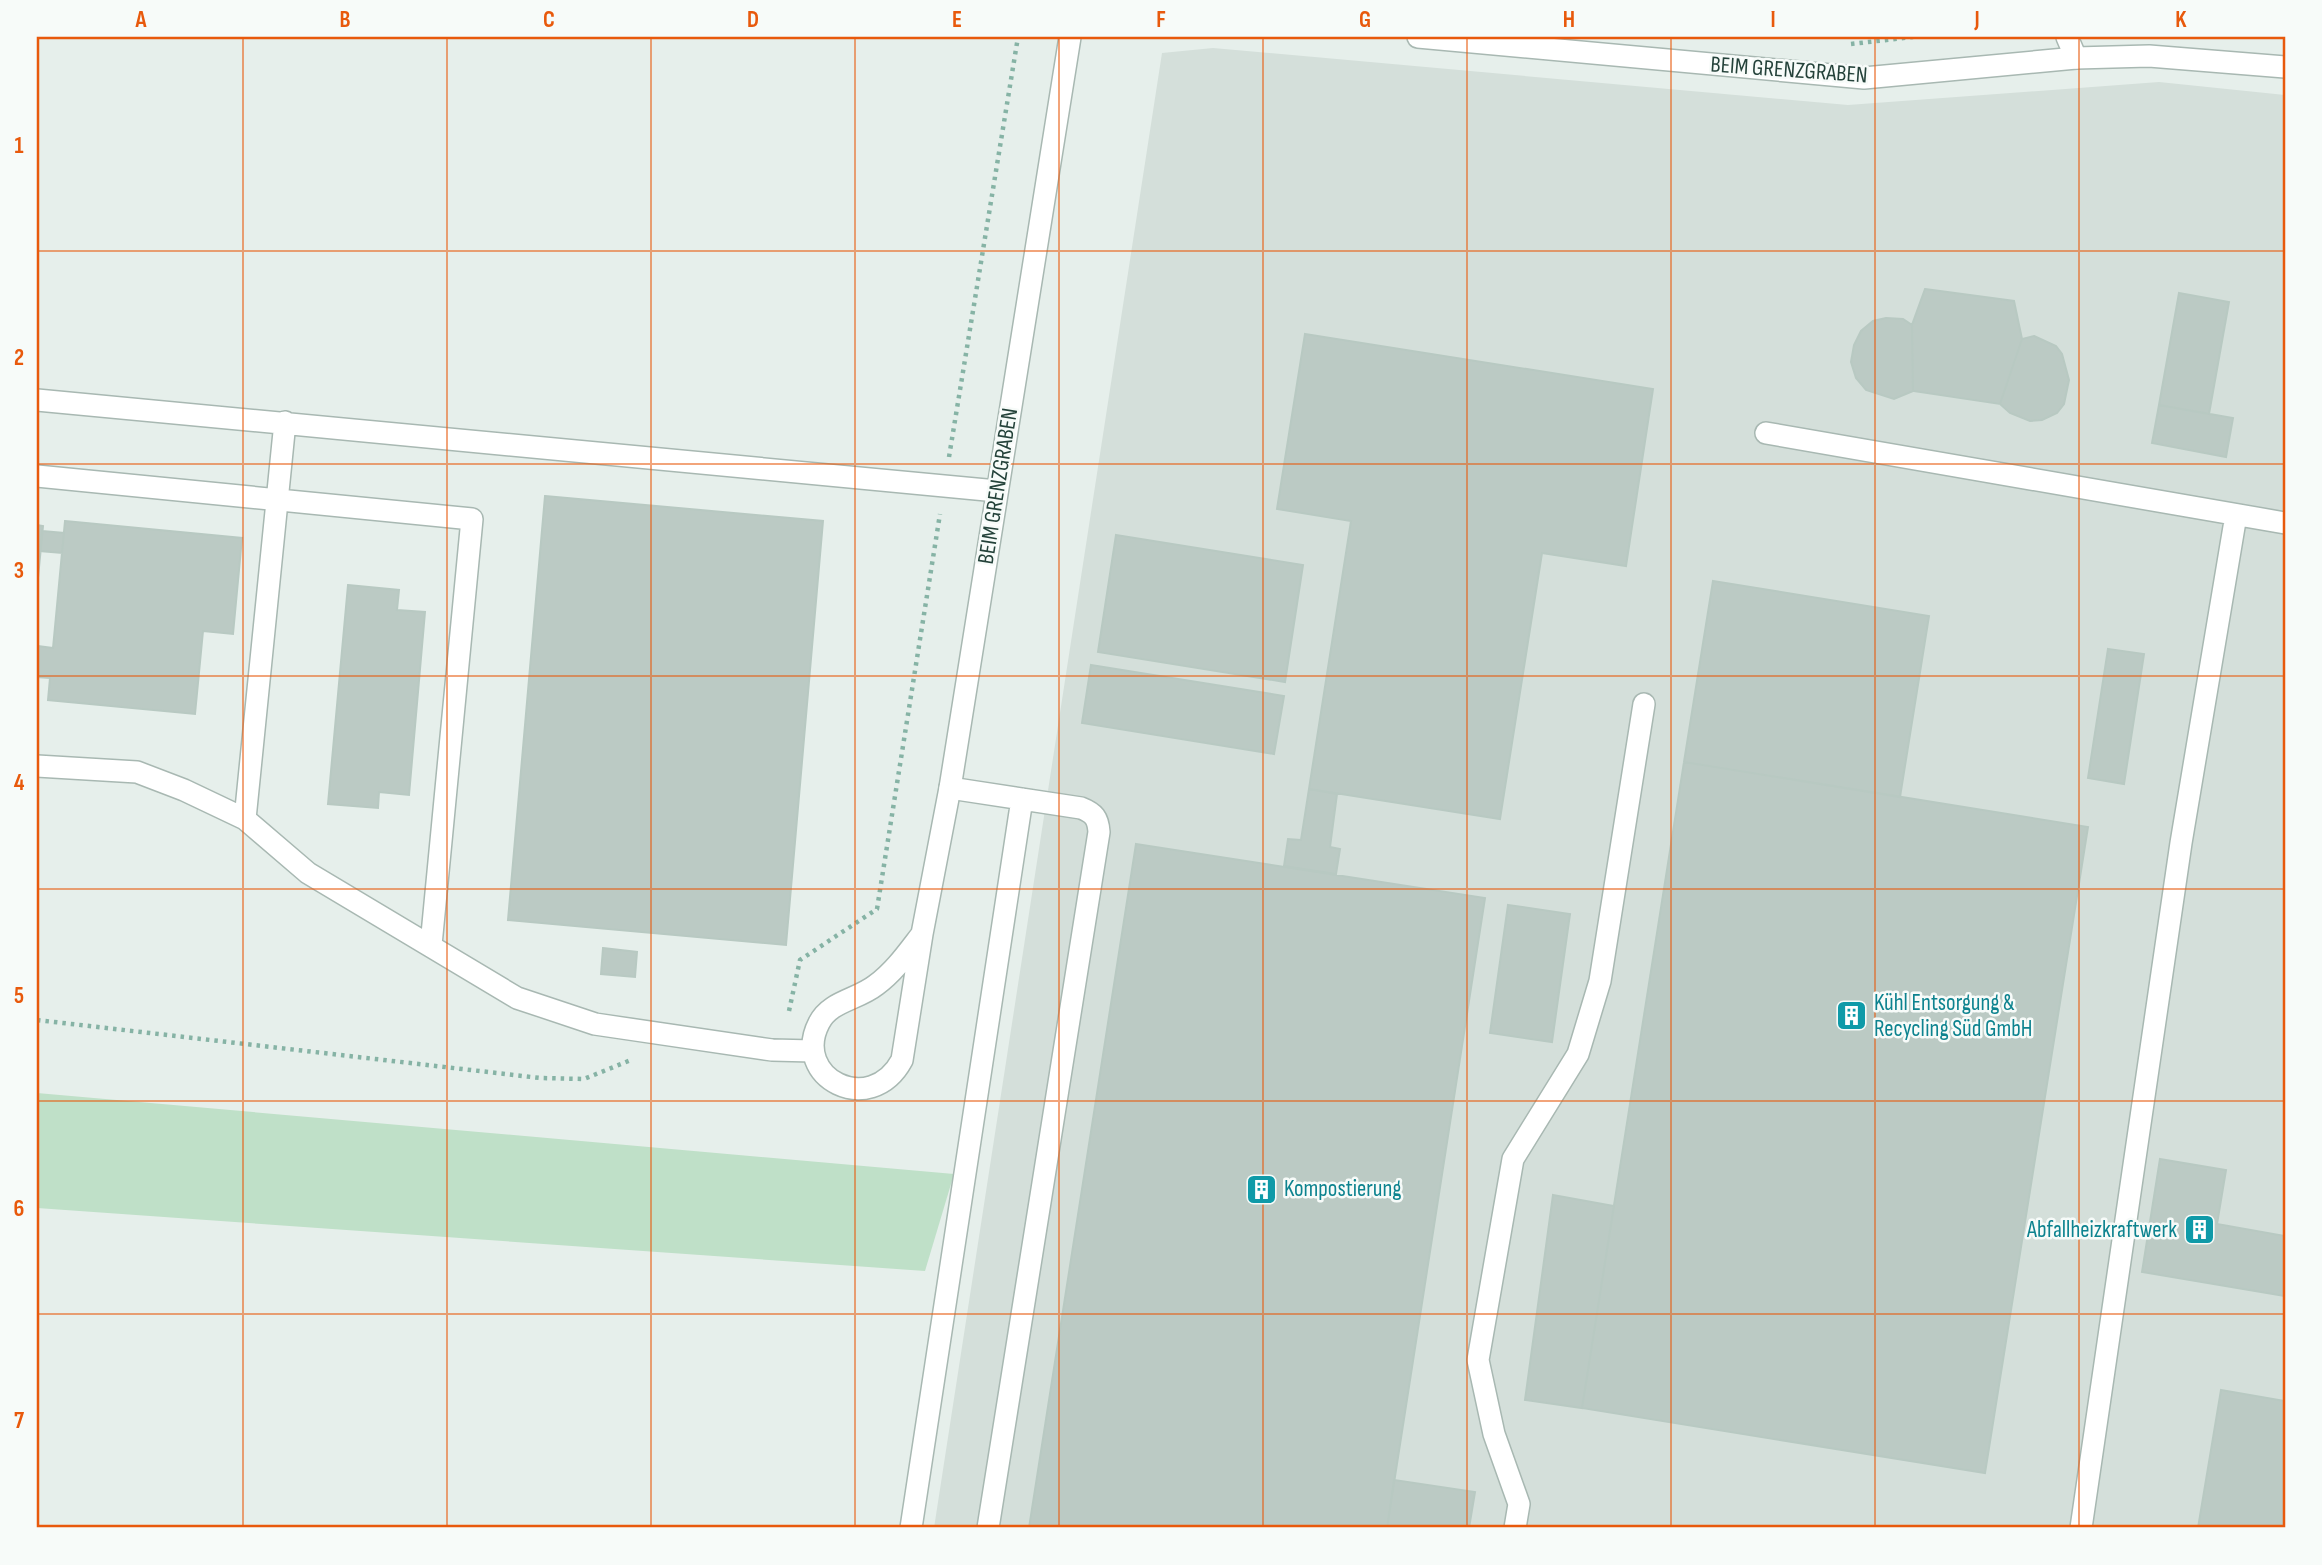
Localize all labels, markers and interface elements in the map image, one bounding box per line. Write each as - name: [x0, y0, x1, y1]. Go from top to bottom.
- text: A: [135, 6, 148, 34]
- text: B: [340, 6, 351, 34]
- text: C: [543, 6, 555, 34]
- text: D: [747, 6, 759, 34]
- text: E: [952, 6, 962, 34]
- text: F: [1156, 6, 1166, 34]
- text: G: [1359, 6, 1371, 34]
- text: H: [1563, 6, 1575, 34]
- text: I: [1770, 6, 1776, 34]
- text: J: [1973, 6, 1980, 34]
- text: K: [2175, 6, 2187, 34]
- street label: BEIM GRENZGRABEN: [1709, 51, 1869, 89]
- text: 1: [14, 132, 24, 160]
- text: 2: [14, 344, 24, 372]
- street label: BEIM GRENZGRABEN: [972, 406, 1024, 566]
- text: 3: [14, 557, 24, 585]
- text: 4: [14, 769, 25, 797]
- text: 5: [14, 982, 24, 1010]
- place label: Kühl Entsorgung & Recycling Süd GmbH: [1874, 989, 2033, 1043]
- building icon: Kühl Entsorgung & Recycling Süd GmbH: [1834, 999, 1868, 1033]
- building icon: Kompostierung: [1244, 1172, 1278, 1206]
- place label: Kompostierung: [1284, 1175, 1401, 1203]
- text: 6: [14, 1195, 24, 1223]
- building icon: Abfallheizkraftwerk: [2183, 1213, 2217, 1247]
- place label: Abfallheizkraftwerk: [2026, 1216, 2177, 1244]
- text: 7: [14, 1407, 24, 1435]

